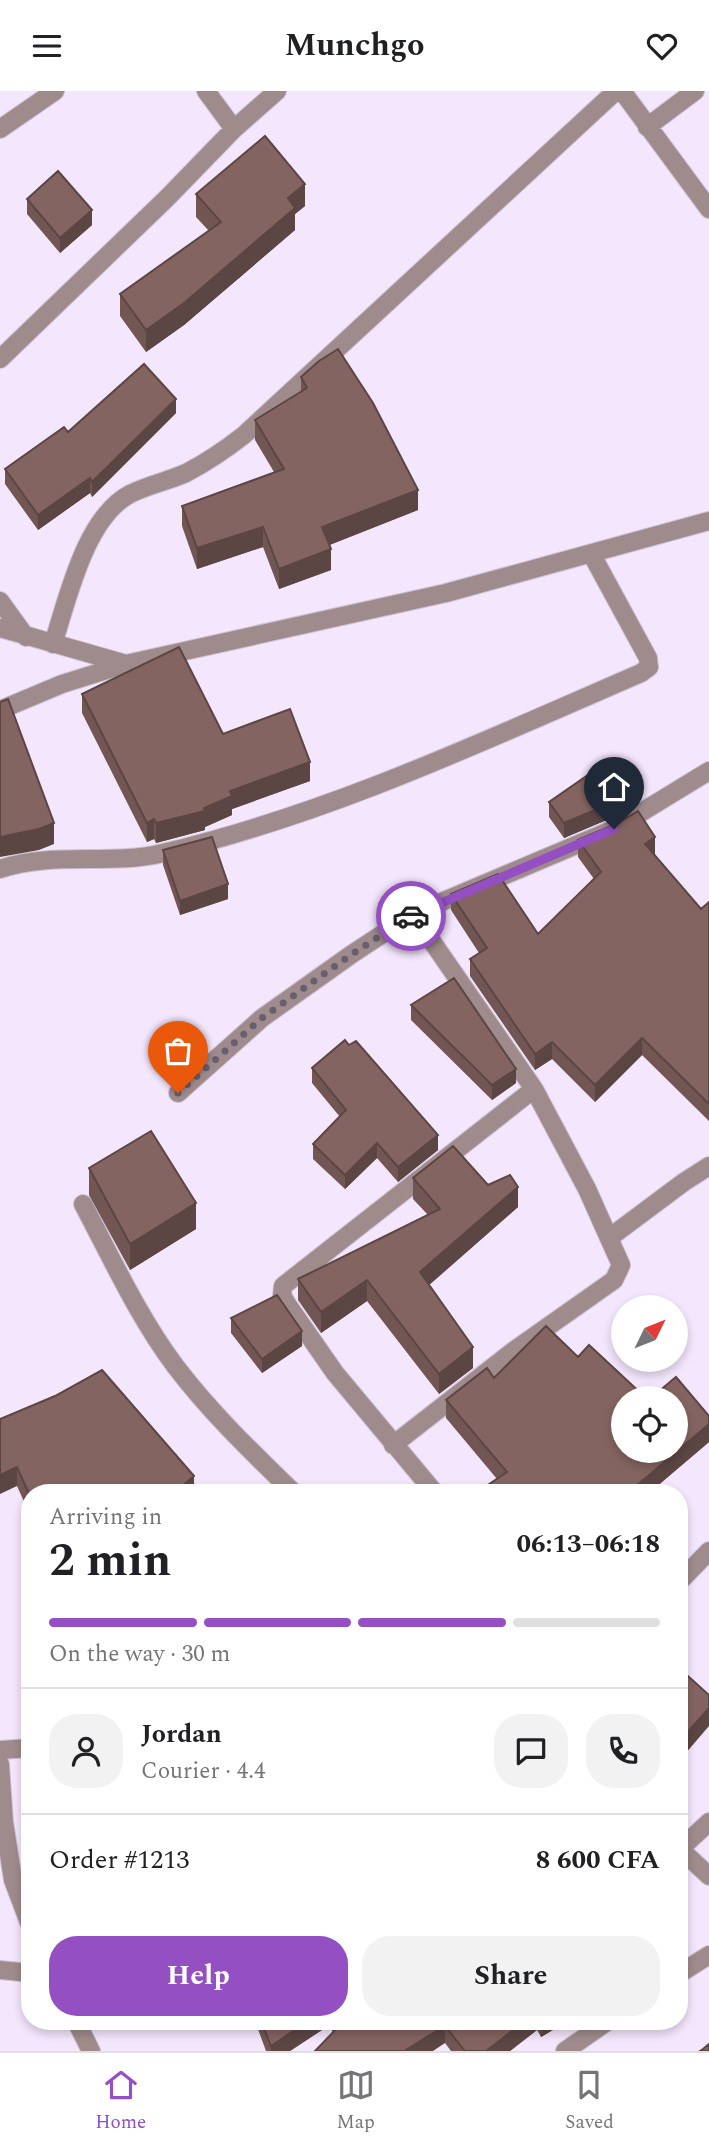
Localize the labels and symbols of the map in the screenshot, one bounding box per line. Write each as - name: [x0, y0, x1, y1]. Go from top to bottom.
- pin: [584, 757, 644, 829]
- courier: [376, 881, 446, 951]
- pin: [148, 1021, 208, 1093]
- north arrow: [611, 1295, 688, 1372]

